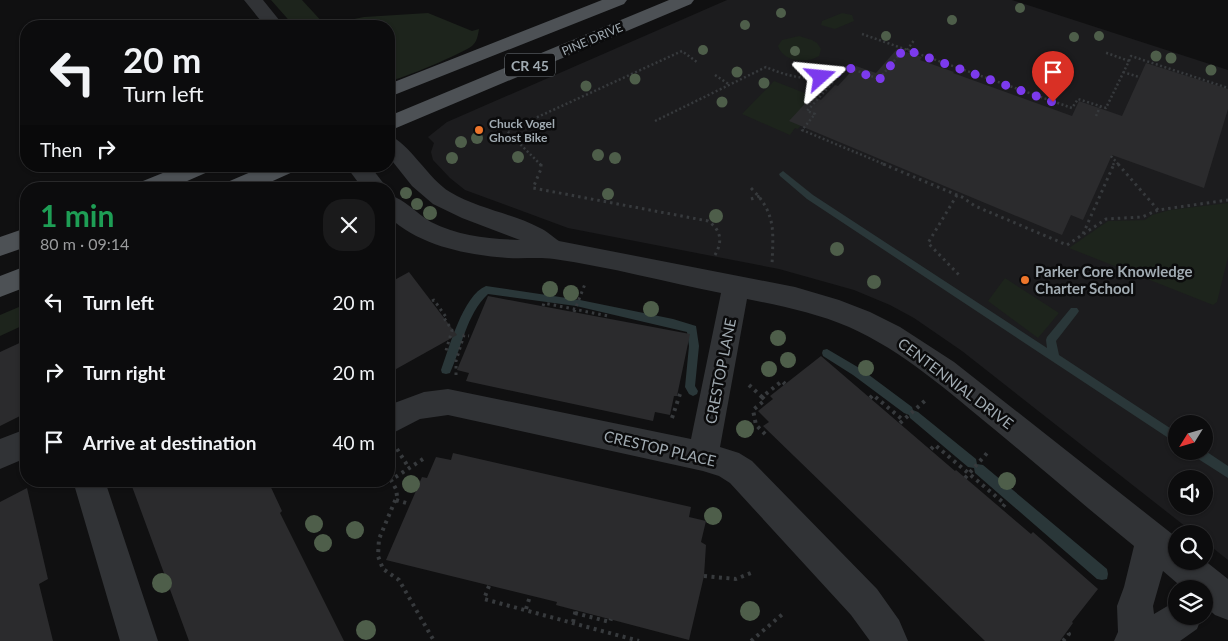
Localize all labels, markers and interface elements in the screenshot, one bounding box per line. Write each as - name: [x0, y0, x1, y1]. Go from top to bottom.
- street label: PINE DRIVE: [559, 19, 625, 59]
- text: 20 m: [123, 38, 201, 80]
- icon: left: [40, 40, 105, 105]
- position arrow: [794, 50, 846, 102]
- pin: [1032, 51, 1074, 102]
- road number: CR 45: [505, 54, 555, 76]
- icon: arrive: [1039, 58, 1067, 86]
- text: Turn left: [123, 80, 204, 107]
- place label: Chuck Vogel Ghost Bike: [489, 116, 555, 145]
- marker: Chuck Vogel Ghost Bike: [473, 124, 485, 136]
- icon: right: [92, 135, 120, 163]
- text: Then: [40, 138, 82, 161]
- text: 1 min: [40, 197, 114, 233]
- button: close: [323, 199, 375, 251]
- text: 80 m · 09:14: [40, 234, 129, 253]
- place label: Parker Core Knowledge Charter School: [1035, 262, 1193, 297]
- marker: Parker Core Knowledge Charter School: [1019, 274, 1031, 286]
- icon: left: [40, 288, 68, 316]
- text: Turn left: [83, 291, 154, 314]
- text: 20 m: [332, 291, 375, 314]
- street label: CRESTOP LANE: [701, 317, 739, 425]
- street label: CENTENNIAL DRIVE: [895, 334, 1017, 432]
- icon: right: [40, 358, 68, 386]
- text: Turn right: [83, 361, 165, 384]
- text: 20 m: [332, 361, 375, 384]
- north arrow: [1168, 415, 1212, 460]
- map controls: [1168, 415, 1213, 625]
- street label: CRESTOP PLACE: [602, 426, 718, 470]
- icon: arrive: [40, 428, 68, 456]
- text: Arrive at destination: [83, 431, 256, 454]
- text: 40 m: [332, 431, 375, 454]
- button: sound: [1168, 470, 1213, 515]
- button: search: [1168, 525, 1213, 570]
- button: layers: [1168, 580, 1213, 625]

